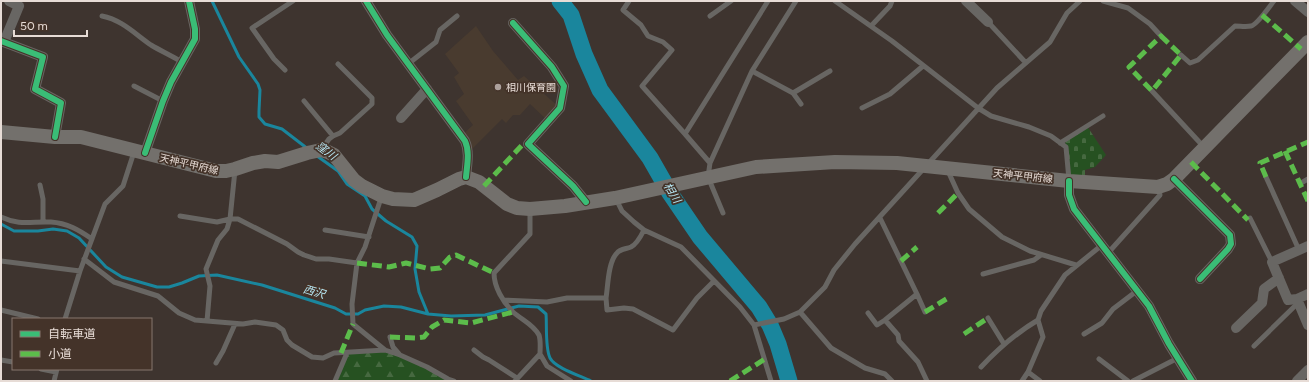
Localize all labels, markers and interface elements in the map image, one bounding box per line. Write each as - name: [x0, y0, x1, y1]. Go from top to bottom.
- scale bar: [14, 12, 87, 38]
- text: 50 m: [20, 19, 48, 33]
- place label: 相川保育園: [506, 81, 556, 94]
- marker: 相川保育園: [493, 82, 503, 92]
- water label: 窪川: [313, 139, 339, 163]
- street label: 天神平甲府線: [158, 151, 220, 177]
- street label: 天神平甲府線: [992, 166, 1054, 186]
- water label: 相川: [661, 180, 684, 207]
- water label: 西沢: [302, 283, 328, 302]
- legend: [12, 318, 152, 370]
- text: 自転車道: [48, 327, 96, 341]
- text: 小道: [48, 347, 72, 361]

